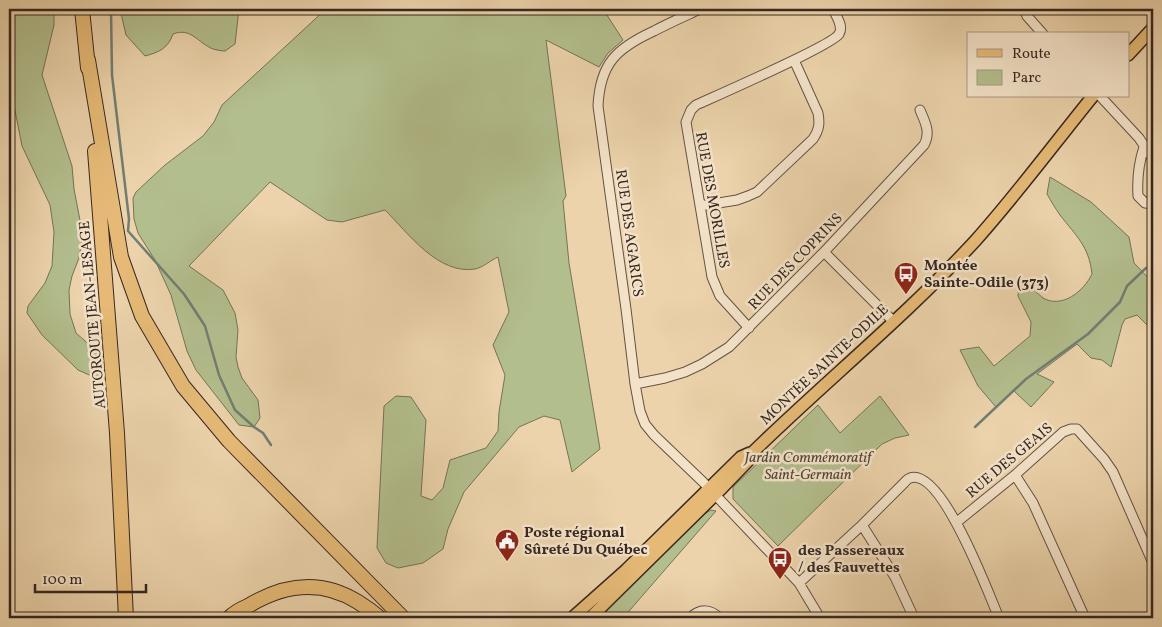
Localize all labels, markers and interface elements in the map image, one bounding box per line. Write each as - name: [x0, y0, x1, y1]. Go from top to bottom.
- legend: [967, 32, 1130, 98]
- text: Route: [1012, 44, 1051, 65]
- text: Parc: [1012, 68, 1041, 89]
- street label: RUE DES MORILLES: [689, 130, 734, 270]
- street label: RUE DES AGARICS: [609, 168, 648, 298]
- street label: RUE DES COPRINS: [744, 209, 848, 315]
- street label: AUTOROUTE JEAN-LESAGE: [75, 220, 112, 410]
- place label: Montée Sainte-Odile (373): [924, 256, 1049, 294]
- bus stop icon: Montée Sainte-Odile (373): [893, 261, 919, 295]
- street label: MONTÉE SAINTE-ODILE: [756, 300, 894, 430]
- street label: RUE DES GEAIS: [962, 419, 1058, 504]
- park label: Jardin Commémoratif Saint-Germain: [743, 448, 874, 486]
- place label: Poste régional Sûreté Du Québec: [524, 523, 647, 561]
- public building icon: Poste régional Sûreté Du Québec: [494, 528, 520, 562]
- place label: des Passereaux / des Fauvettes: [798, 541, 905, 579]
- bus stop icon: des Passereaux / des Fauvettes: [767, 546, 793, 580]
- scale bar: [35, 562, 146, 594]
- text: 100 m: [42, 570, 82, 591]

